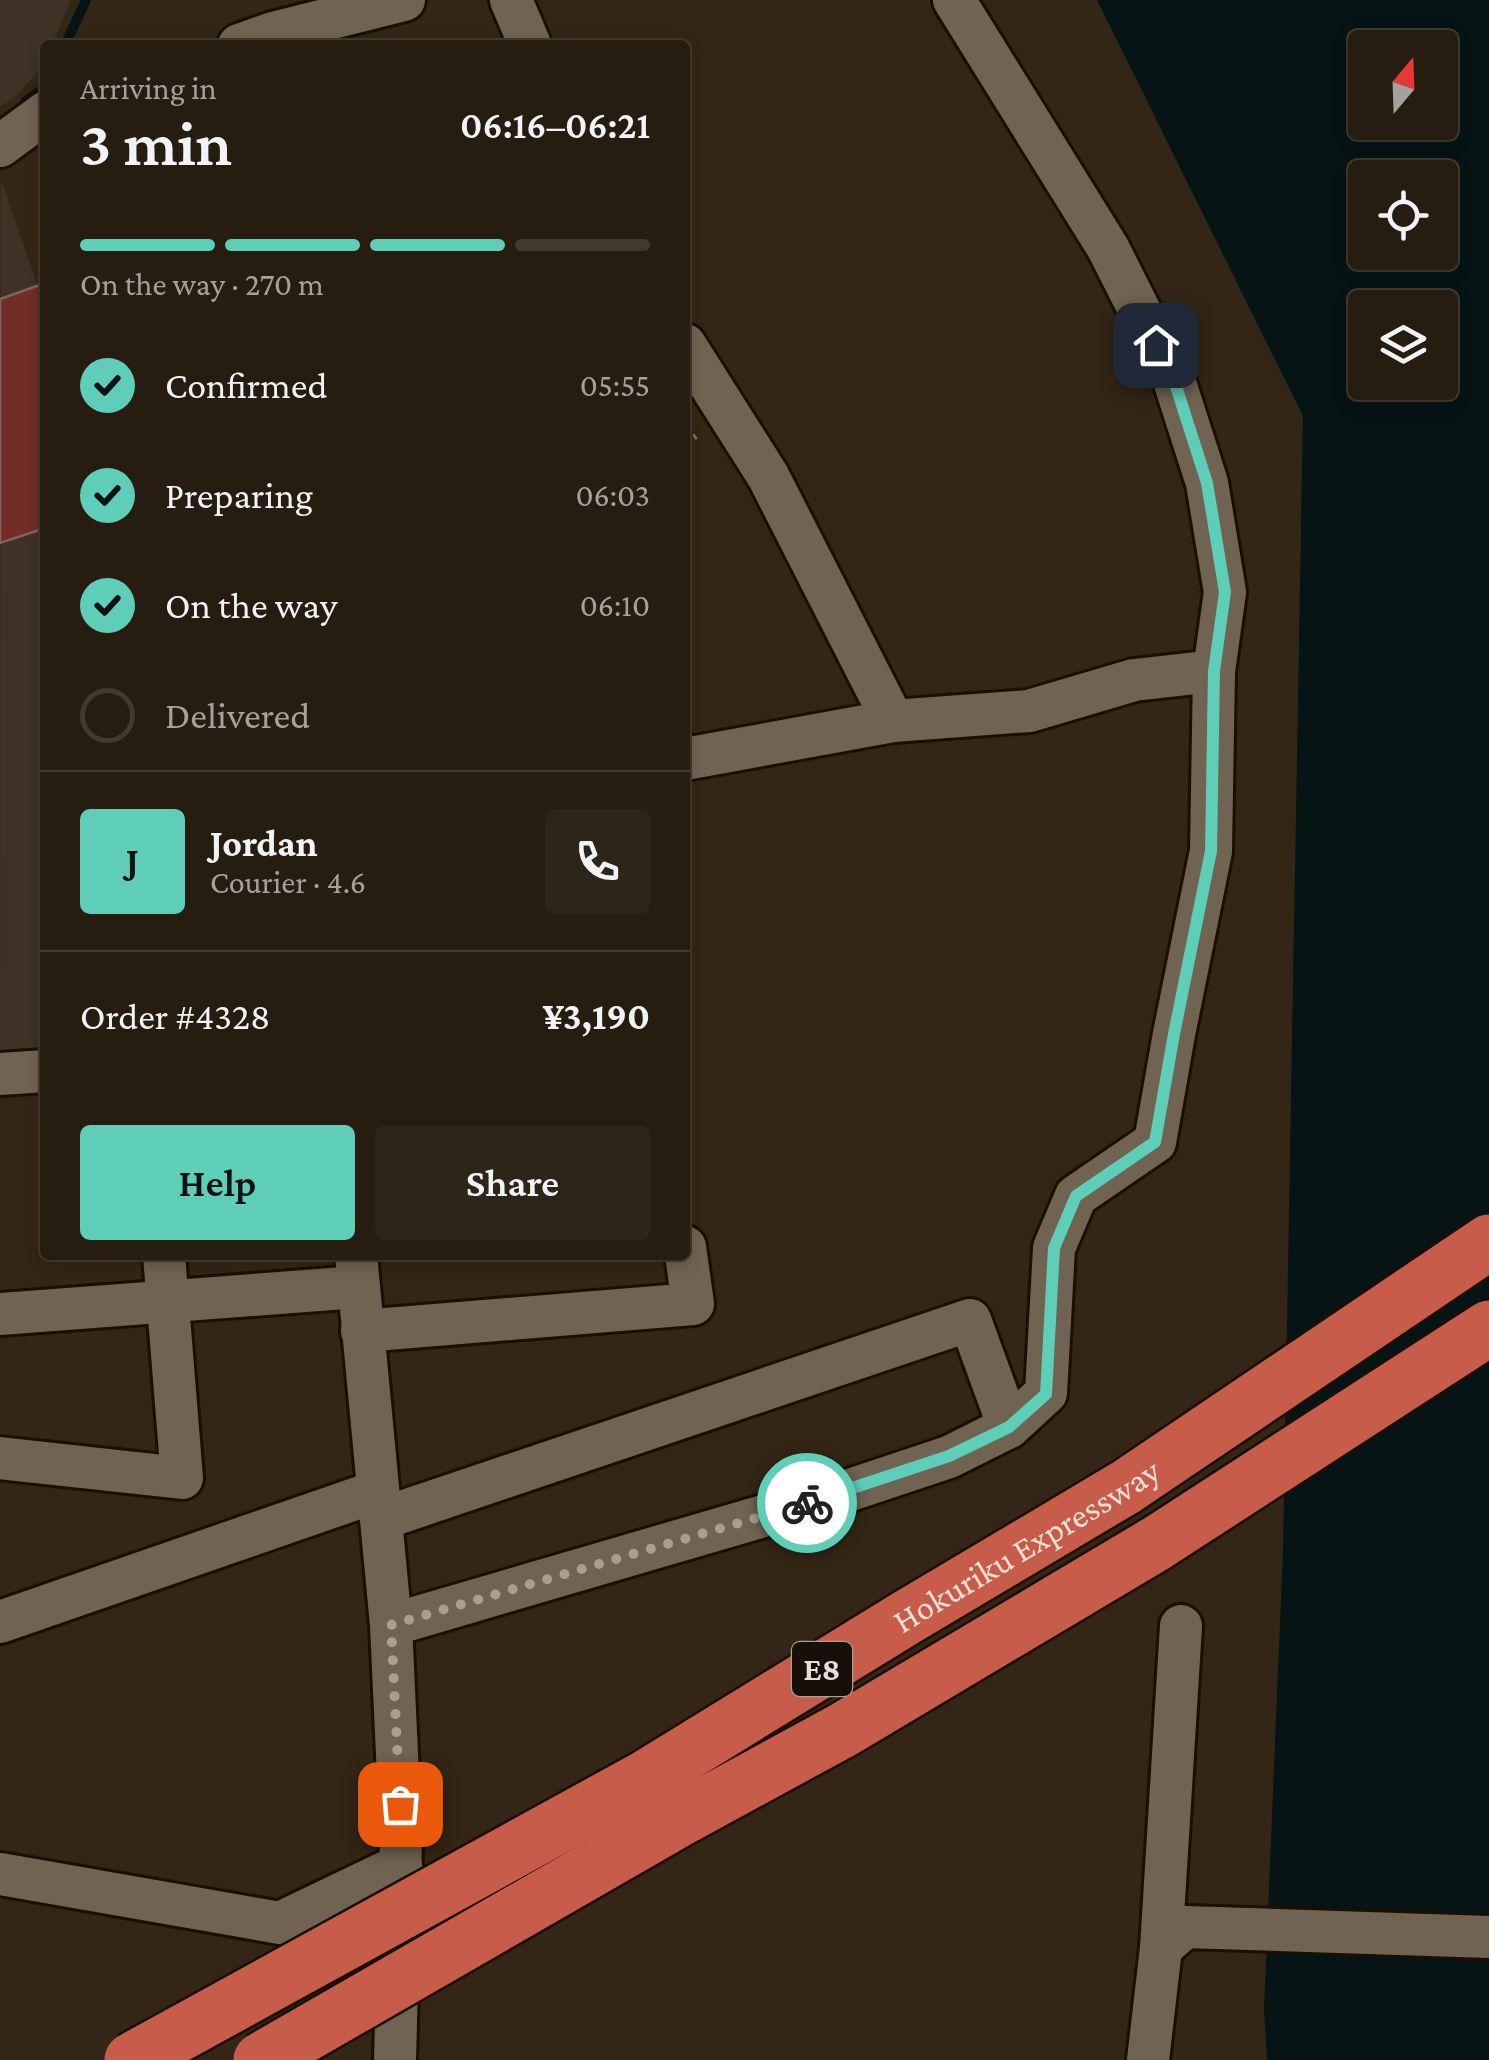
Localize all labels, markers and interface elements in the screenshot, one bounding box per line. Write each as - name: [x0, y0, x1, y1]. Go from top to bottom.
- north arrow: [1348, 30, 1458, 140]
- map controls: [1348, 30, 1458, 400]
- text: Arriving in: [80, 70, 217, 106]
- text: 06:16–06:21: [460, 104, 650, 146]
- text: 3 min: [80, 107, 232, 179]
- button: locate: [1348, 160, 1458, 270]
- text: On the way · 270 m: [80, 266, 324, 302]
- button: layers: [1348, 290, 1458, 400]
- pin: [1114, 303, 1199, 388]
- icon: home: [1129, 318, 1184, 373]
- icon: check: [80, 358, 135, 413]
- text: Confirmed: [165, 364, 328, 406]
- text: 05:55: [580, 367, 650, 403]
- icon: check: [80, 468, 135, 523]
- text: Preparing: [165, 474, 313, 516]
- text: 06:03: [575, 477, 650, 513]
- icon: check: [80, 578, 135, 633]
- text: On the way: [165, 584, 337, 626]
- text: 06:10: [580, 587, 650, 623]
- text: Delivered: [165, 694, 310, 736]
- button: phone: [545, 809, 650, 914]
- text: Jordan: [210, 822, 318, 864]
- text: J: [126, 840, 139, 882]
- text: Courier · 4.6: [210, 864, 366, 900]
- text: Order #4328: [80, 995, 270, 1037]
- text: ¥3,190: [542, 995, 650, 1037]
- button: Help: [80, 1125, 355, 1240]
- button: Share: [375, 1125, 650, 1240]
- street label: Hokuriku Expressway: [886, 1450, 1168, 1641]
- courier: [757, 1453, 857, 1553]
- icon: bike: [780, 1476, 835, 1531]
- road number: E8: [792, 1642, 852, 1696]
- pin: [358, 1762, 443, 1847]
- icon: bag: [373, 1777, 428, 1832]

